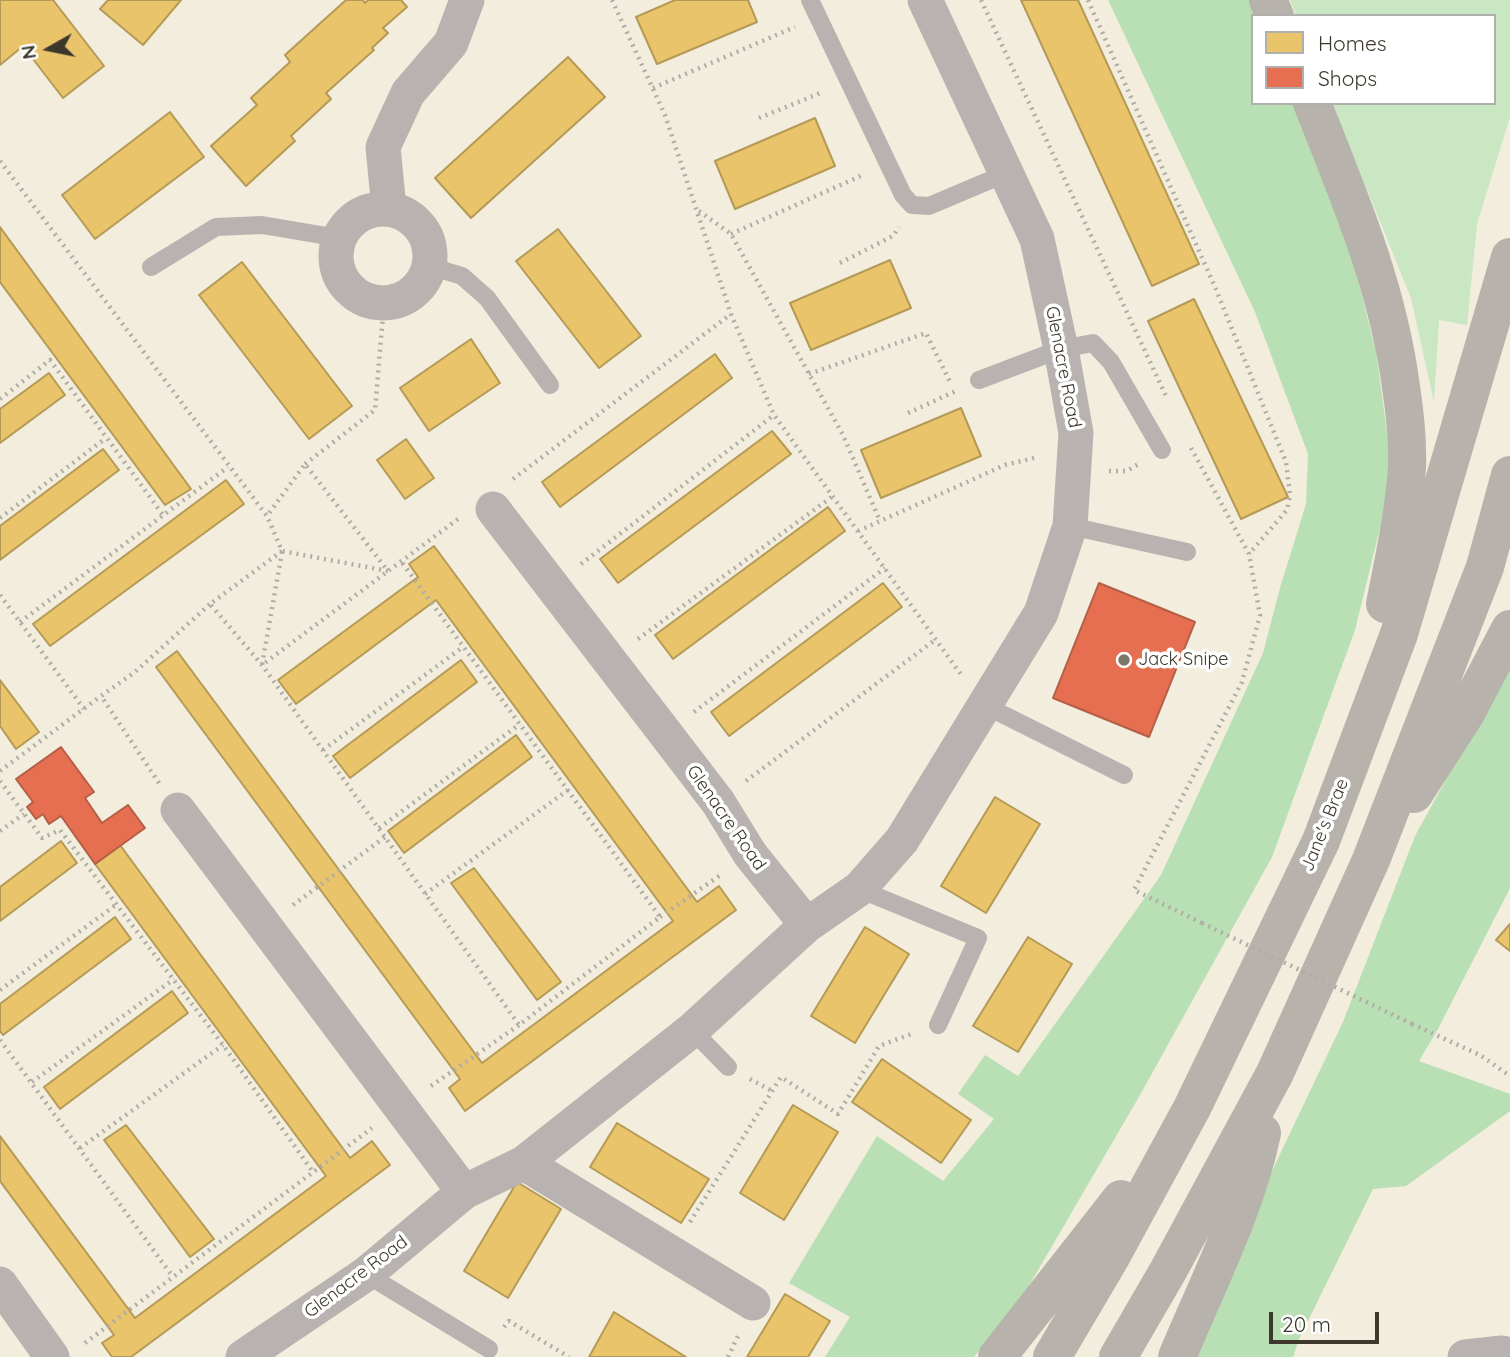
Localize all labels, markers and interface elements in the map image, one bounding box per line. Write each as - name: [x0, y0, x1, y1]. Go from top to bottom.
- north arrow: [14, 14, 84, 84]
- legend: [1251, 14, 1496, 105]
- text: Homes: [1318, 30, 1387, 56]
- text: N: [15, 44, 41, 61]
- text: Shops: [1318, 65, 1377, 91]
- street label: Glenacre Road: [1041, 304, 1085, 430]
- place label: Jack Snipe: [1138, 649, 1229, 671]
- marker: Jack Snipe: [1116, 652, 1132, 668]
- street label: Glenacre Road: [682, 761, 770, 875]
- street label: Jane's Brae: [1297, 775, 1353, 875]
- street label: Glenacre Road: [300, 1231, 412, 1323]
- scale bar: [1272, 1298, 1382, 1342]
- text: 20 m: [1282, 1311, 1331, 1337]

